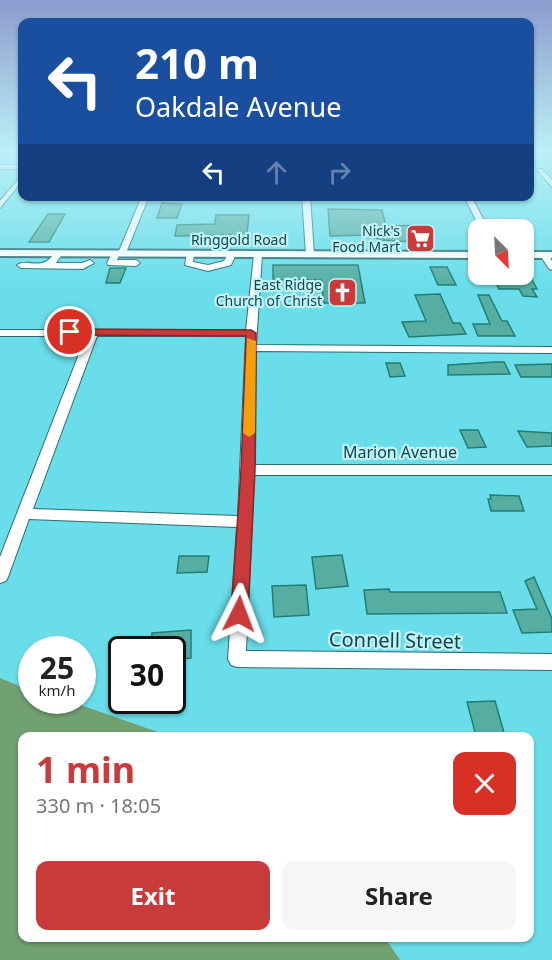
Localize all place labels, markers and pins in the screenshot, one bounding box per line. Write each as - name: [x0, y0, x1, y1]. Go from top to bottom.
- place label: Nick's Food Mart: [332, 221, 400, 256]
- supermarket icon: Nick's Food Mart: [405, 222, 437, 254]
- place label: East Ridge Church of Christ: [216, 275, 322, 310]
- church icon: East Ridge Church of Christ: [327, 276, 359, 308]
- pin: [44, 306, 95, 357]

